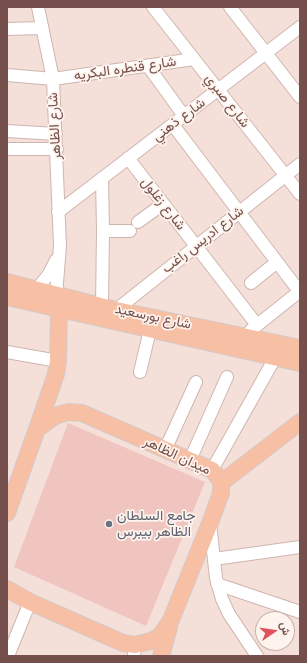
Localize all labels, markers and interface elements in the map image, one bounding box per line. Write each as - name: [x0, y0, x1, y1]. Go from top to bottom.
- street label: شارع قنطره البكريه: [73, 54, 177, 84]
- street label: شارع صبري: [201, 71, 253, 131]
- street label: شارع الظاهر: [45, 92, 65, 160]
- street label: شارع ذهني: [149, 95, 209, 145]
- street label: شارع زغلول: [137, 174, 189, 234]
- street label: شارع ادريس راغب: [159, 203, 247, 277]
- street label: شارع بورسعيد: [113, 301, 193, 333]
- street label: ميدان الظاهر: [141, 433, 213, 479]
- place label: جامع السلطان الظاهر بيبرس: [117, 508, 196, 540]
- marker: جامع السلطان الظاهر بيبرس: [104, 519, 114, 529]
- north arrow: [255, 611, 295, 651]
- text: ش: [277, 621, 294, 637]

